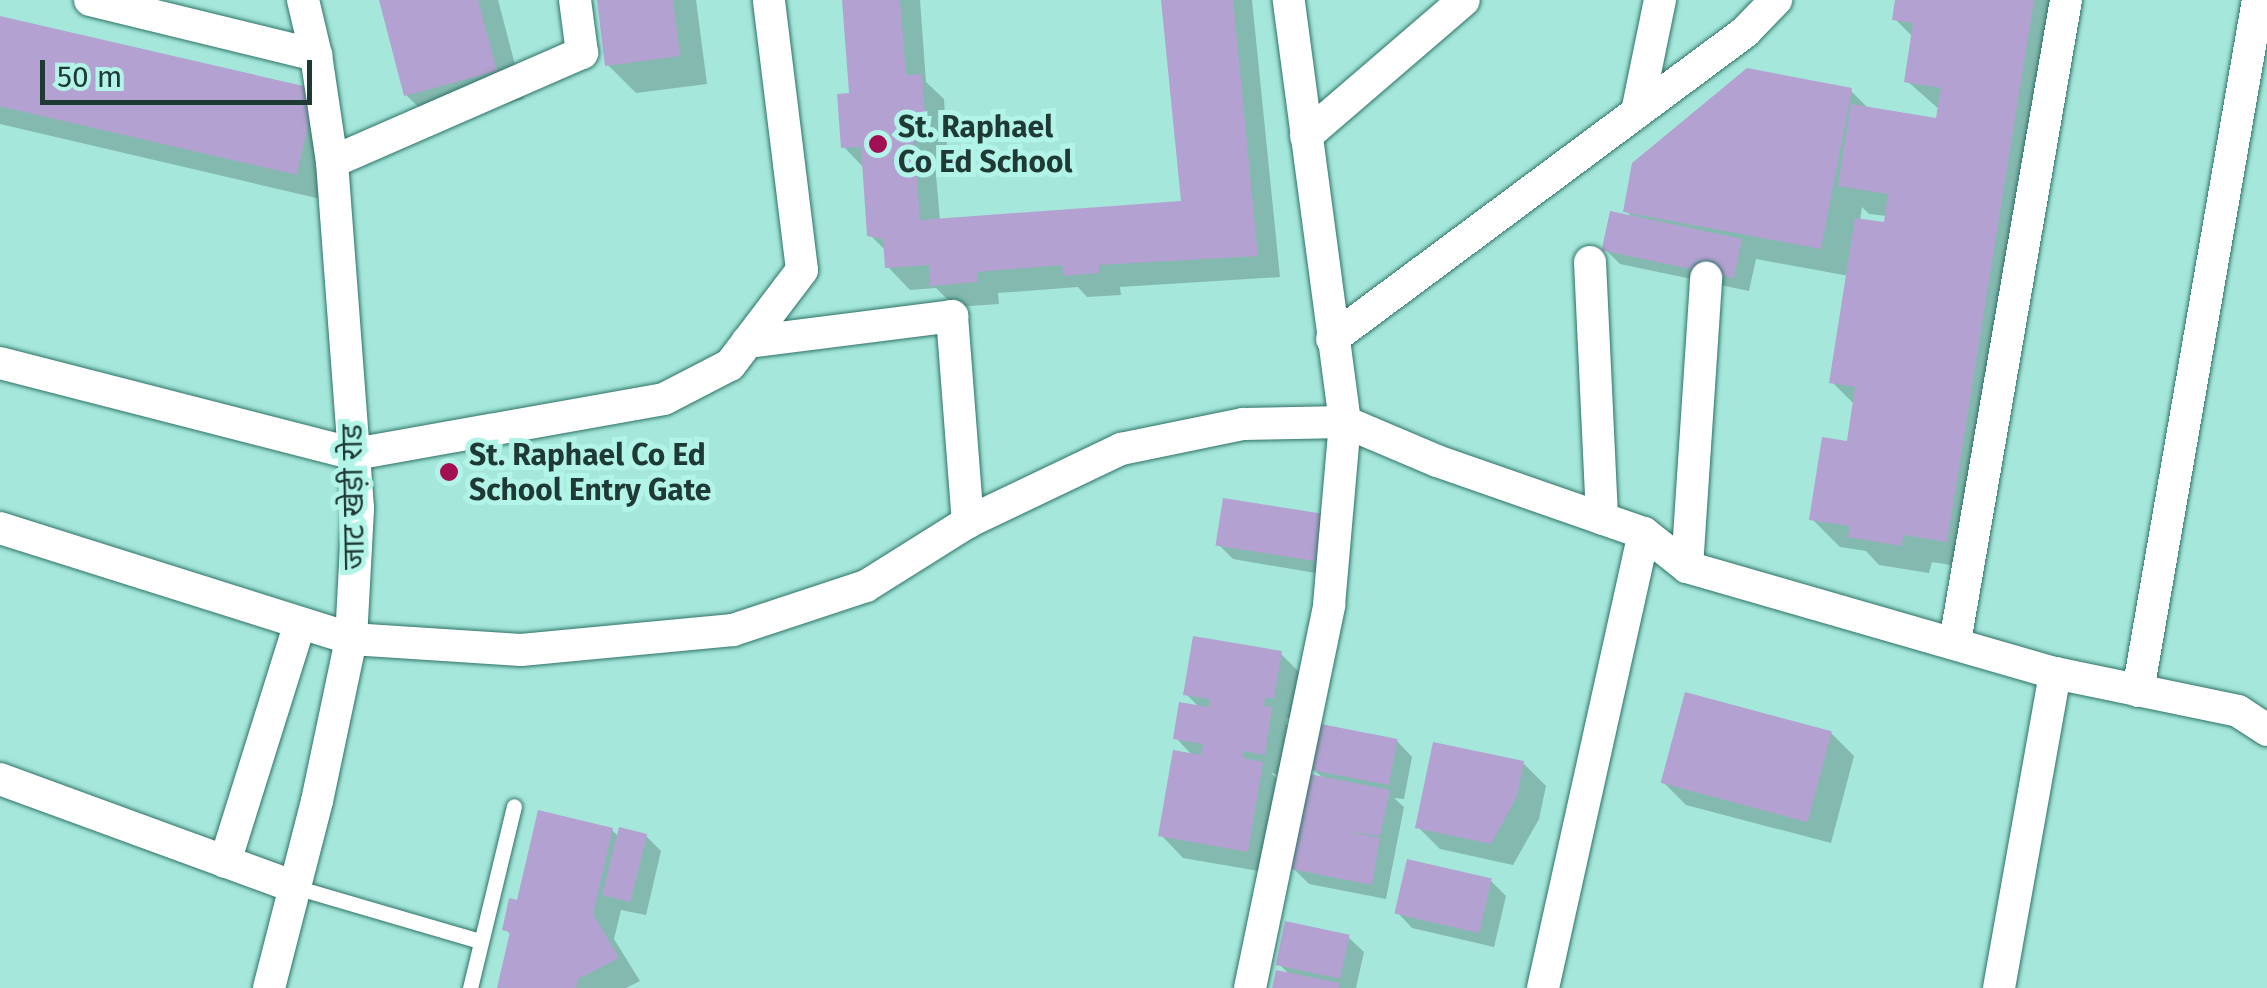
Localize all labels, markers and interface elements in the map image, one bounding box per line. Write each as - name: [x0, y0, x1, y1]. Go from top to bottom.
- scale bar: [45, 40, 318, 102]
- text: 50 m: [57, 59, 122, 95]
- place label: St. Raphael Co Ed School: [898, 109, 1072, 180]
- marker: St. Raphael Co Ed School: [867, 133, 889, 155]
- street label: जाट खेड़ी रोड: [334, 424, 372, 570]
- place label: St. Raphael Co Ed School Entry Gate: [469, 437, 711, 508]
- marker: St. Raphael Co Ed School Entry Gate: [438, 461, 460, 483]

